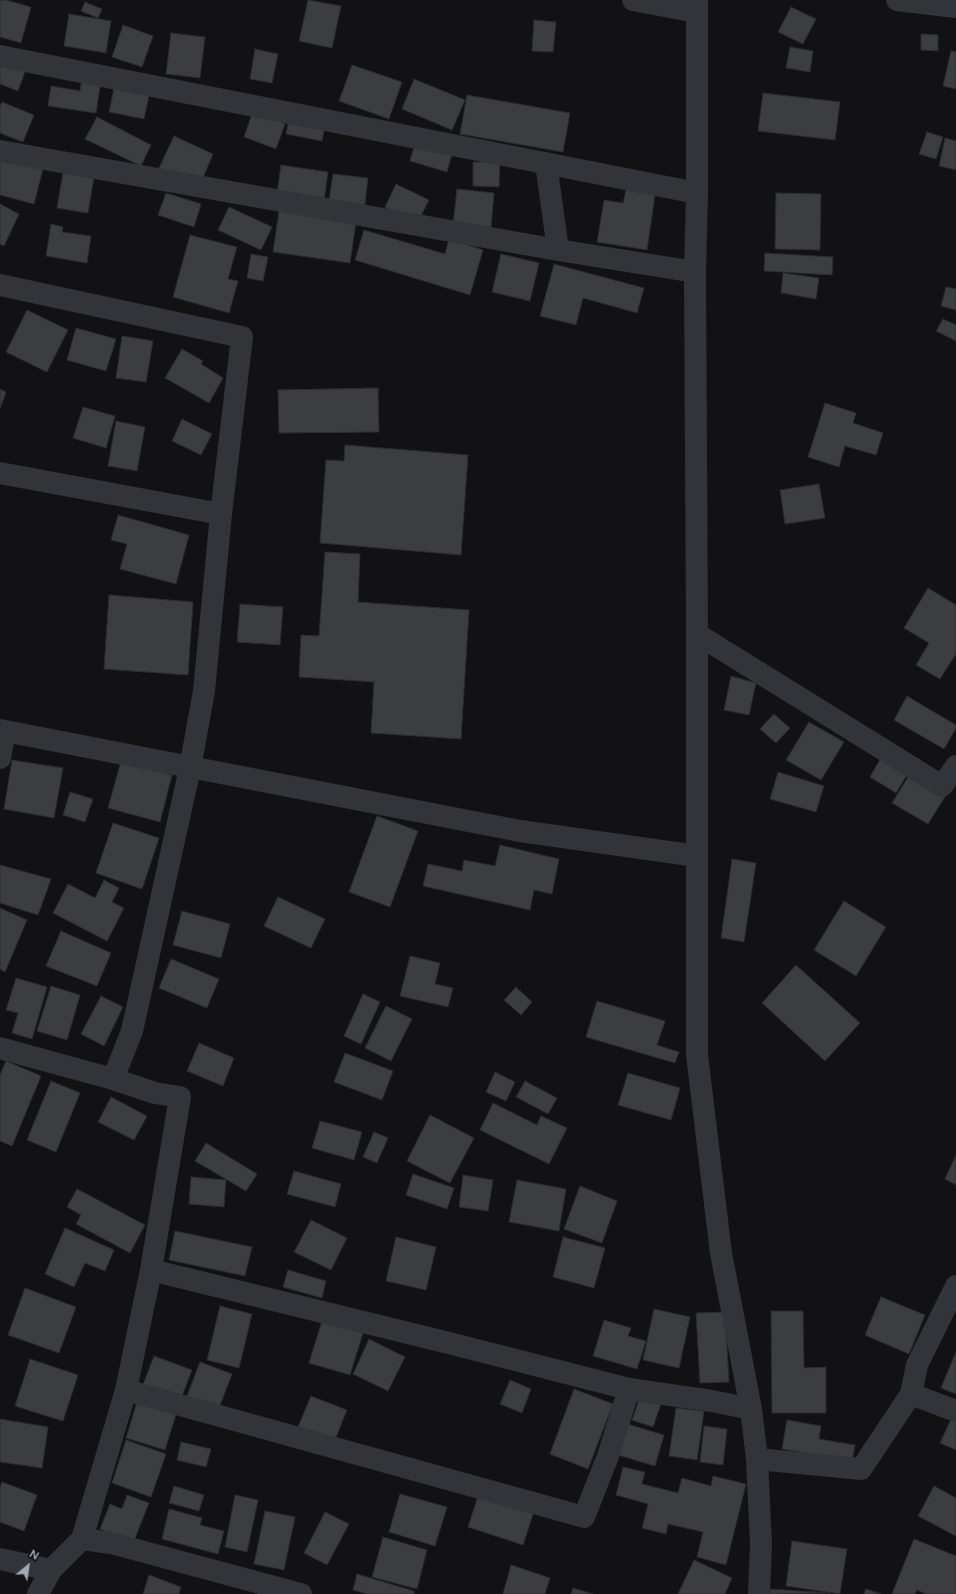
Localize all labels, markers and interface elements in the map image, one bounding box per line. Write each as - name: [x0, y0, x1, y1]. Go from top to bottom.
- north arrow: [8, 1546, 48, 1586]
- text: N: [27, 1547, 41, 1563]

